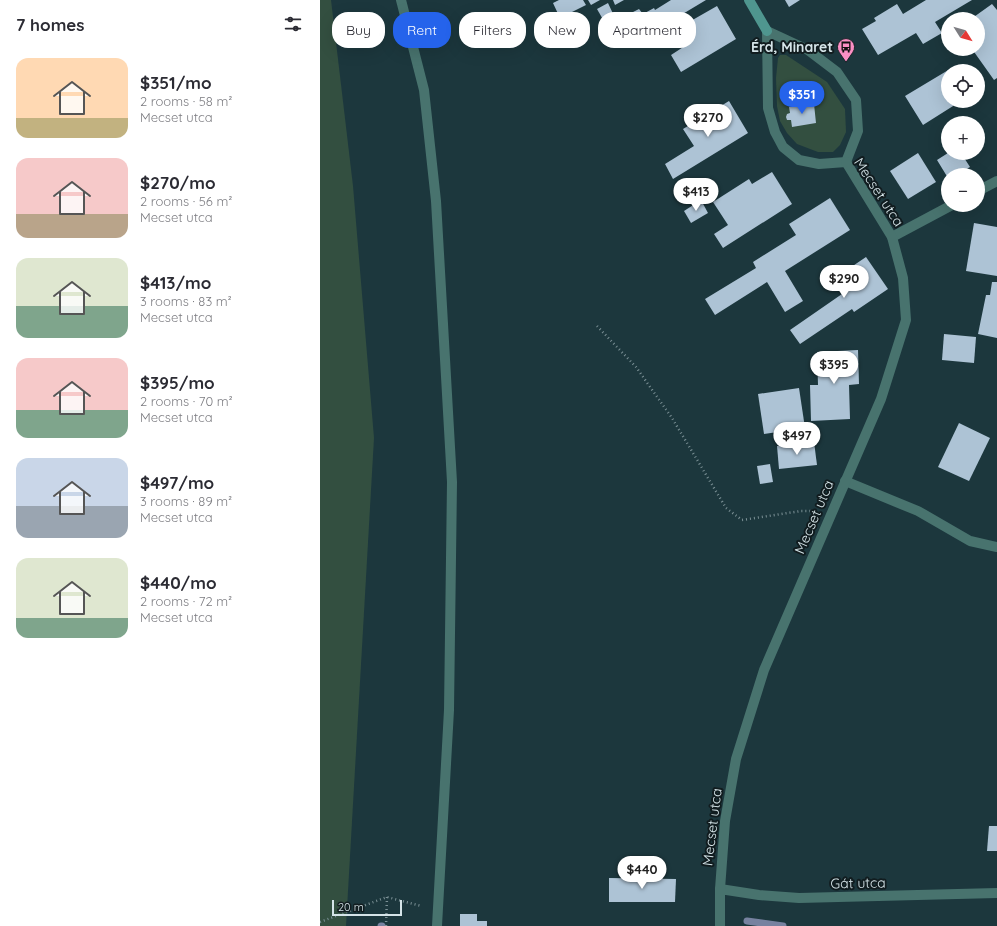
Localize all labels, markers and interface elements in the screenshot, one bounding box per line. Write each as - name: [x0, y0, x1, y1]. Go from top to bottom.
- chip: Buy: [332, 12, 385, 48]
- chip: Rent: [393, 12, 451, 48]
- chip: Filters: [459, 12, 526, 48]
- chip: New: [534, 12, 590, 48]
- chip: Apartment: [598, 12, 696, 48]
- north arrow: [941, 12, 985, 56]
- map controls: [941, 12, 985, 212]
- icon: filters: [282, 13, 304, 35]
- text: 7 homes: [16, 14, 85, 35]
- bus stop icon: Érd, Minaret: [836, 37, 856, 62]
- place label: Érd, Minaret: [751, 38, 833, 56]
- button: locate: [941, 64, 985, 108]
- text: $351/mo: [140, 72, 212, 93]
- icon: home: [48, 74, 96, 122]
- pin: $351: [778, 81, 826, 115]
- text: $351: [788, 86, 816, 102]
- text: 2 rooms · 58 m²: [140, 93, 232, 109]
- pin: $270: [684, 104, 732, 138]
- text: Mecset utca: [140, 109, 213, 125]
- text: $270: [693, 109, 723, 125]
- button: +: [941, 116, 985, 160]
- street label: Mecset utca: [850, 154, 908, 230]
- button: −: [941, 168, 985, 212]
- text: $270/mo: [140, 172, 216, 193]
- icon: home: [48, 174, 96, 222]
- pin: $413: [672, 178, 720, 212]
- text: $413: [682, 183, 710, 199]
- text: 2 rooms · 56 m²: [140, 193, 232, 209]
- text: Mecset utca: [140, 209, 213, 225]
- pin: $290: [820, 265, 868, 299]
- text: $290: [829, 270, 859, 286]
- text: $413/mo: [140, 272, 211, 293]
- icon: home: [48, 274, 96, 322]
- text: 3 rooms · 83 m²: [140, 293, 232, 309]
- text: Mecset utca: [140, 309, 213, 325]
- pin: $395: [810, 351, 858, 385]
- text: $395: [819, 356, 849, 372]
- text: $395/mo: [140, 372, 215, 393]
- icon: home: [48, 374, 96, 422]
- text: 2 rooms · 70 m²: [140, 393, 233, 409]
- text: Mecset utca: [140, 409, 213, 425]
- pin: $497: [773, 422, 821, 456]
- text: $497: [782, 427, 812, 443]
- text: $497/mo: [140, 472, 214, 493]
- icon: home: [48, 474, 96, 522]
- street label: Mecset utca: [790, 478, 838, 556]
- text: 3 rooms · 89 m²: [140, 493, 232, 509]
- text: Mecset utca: [140, 509, 213, 525]
- text: $440/mo: [140, 572, 217, 593]
- icon: home: [48, 574, 96, 622]
- text: 2 rooms · 72 m²: [140, 593, 232, 609]
- text: Mecset utca: [140, 609, 213, 625]
- street label: Mecset utca: [698, 787, 726, 867]
- pin: $440: [618, 856, 666, 890]
- text: $440: [626, 861, 658, 877]
- street label: Gát utca: [830, 874, 886, 892]
- scale bar: [332, 898, 402, 917]
- text: 20 m: [338, 900, 364, 914]

